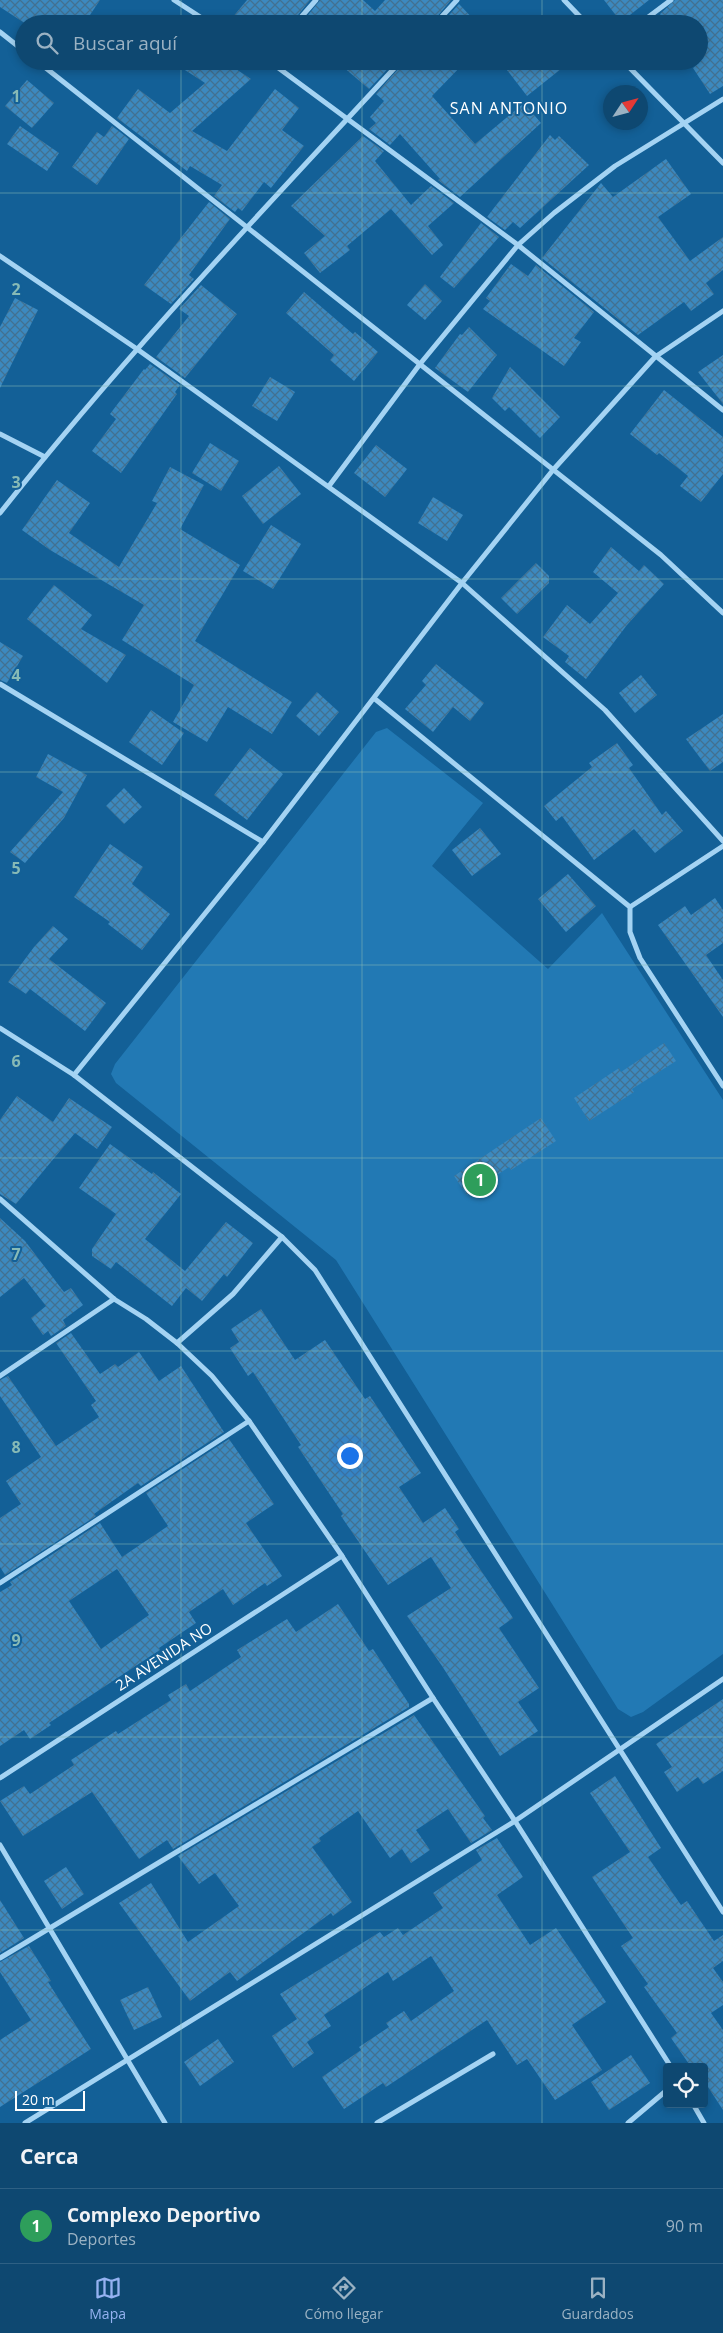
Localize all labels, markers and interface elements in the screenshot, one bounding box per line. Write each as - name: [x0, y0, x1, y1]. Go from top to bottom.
- search box: [15, 15, 708, 70]
- icon: search: [33, 29, 61, 57]
- text: Buscar aquí: [73, 30, 177, 56]
- text: 1: [11, 85, 21, 107]
- north arrow: [603, 85, 648, 130]
- district label: SAN ANTONIO: [450, 97, 568, 119]
- text: 2: [11, 278, 21, 300]
- text: 3: [11, 471, 21, 493]
- text: 4: [11, 664, 21, 686]
- text: 5: [11, 857, 21, 879]
- text: 6: [11, 1050, 21, 1072]
- pin: 1: [464, 1161, 496, 1199]
- text: 7: [11, 1243, 21, 1265]
- text: 8: [11, 1436, 21, 1458]
- your location: [337, 1443, 363, 1469]
- street label: 2A AVENIDA NO: [111, 1617, 216, 1695]
- text: 9: [11, 1629, 21, 1651]
- map controls: [663, 2063, 708, 2108]
- button: locate: [663, 2063, 708, 2108]
- scale bar: [15, 2088, 85, 2111]
- text: 20 m: [22, 2090, 55, 2109]
- text: Cerca: [20, 2142, 79, 2170]
- text: Complexo Deportivo: [67, 2202, 261, 2228]
- text: 1: [31, 2215, 41, 2237]
- text: 90 m: [666, 2215, 703, 2237]
- text: Deportes: [67, 2228, 136, 2250]
- tab: Mapa: [89, 2274, 126, 2323]
- tab: Cómo llegar: [305, 2274, 383, 2323]
- tab: Guardados: [561, 2274, 634, 2323]

